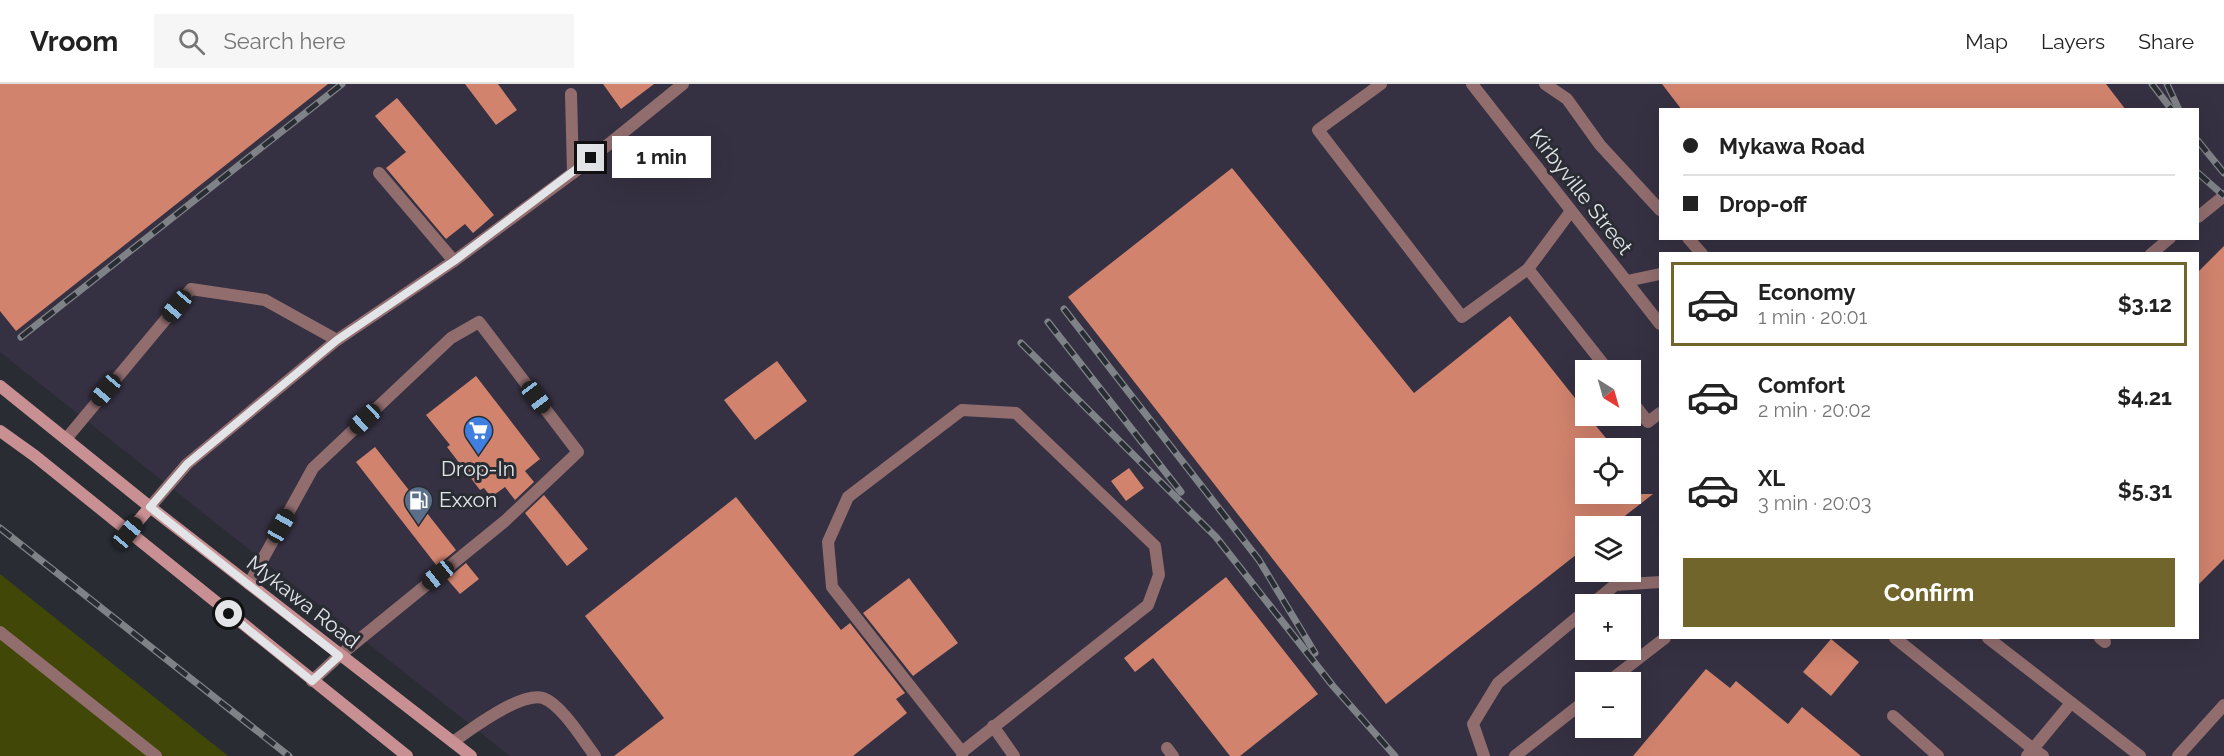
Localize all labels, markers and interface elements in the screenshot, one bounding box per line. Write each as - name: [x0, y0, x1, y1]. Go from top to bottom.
- search box: [154, 14, 574, 68]
- text: Vroom: [30, 25, 118, 58]
- icon: search: [175, 25, 208, 58]
- text: Search here: [223, 28, 346, 54]
- text: Map: [1965, 29, 2008, 54]
- text: Layers: [2041, 29, 2105, 54]
- text: Share: [2138, 29, 2194, 54]
- street label: Kirbyville Street: [1525, 124, 1638, 259]
- text: Mykawa Road: [1719, 133, 1865, 159]
- callout: 1 min: [612, 137, 711, 179]
- route end: [577, 144, 604, 171]
- text: 1 min: [636, 145, 687, 169]
- text: Drop-off: [1719, 191, 1807, 217]
- icon: car: [1686, 277, 1740, 331]
- text: Economy: [1758, 279, 1856, 305]
- car: [159, 286, 195, 326]
- text: $3.12: [2118, 291, 2172, 317]
- text: 1 min · 20:01: [1758, 305, 1867, 329]
- north arrow: [1575, 360, 1641, 426]
- map controls: [1575, 360, 1641, 738]
- car: [88, 370, 124, 410]
- icon: car: [1686, 370, 1740, 424]
- text: Comfort: [1758, 372, 1845, 398]
- car: [518, 377, 554, 417]
- text: $4.21: [2117, 384, 2172, 410]
- text: 2 min · 20:02: [1758, 398, 1871, 422]
- car: [346, 400, 384, 438]
- supermarket icon: Drop-In: [462, 414, 494, 456]
- button: locate: [1575, 438, 1641, 504]
- place label: Drop-In: [441, 456, 515, 481]
- icon: car: [1686, 463, 1740, 517]
- text: XL: [1758, 465, 1785, 491]
- text: $5.31: [2118, 477, 2172, 503]
- fuel station icon: Exxon: [402, 484, 434, 526]
- place label: Exxon: [439, 487, 497, 512]
- text: 3 min · 20:03: [1758, 491, 1872, 515]
- car: [264, 506, 298, 546]
- car: [110, 513, 146, 553]
- button: layers: [1575, 516, 1641, 582]
- street label: Mykawa Road: [242, 550, 365, 653]
- car: [418, 557, 458, 593]
- button: Confirm: [1683, 558, 2175, 627]
- button: +: [1575, 594, 1641, 660]
- route start: [215, 600, 242, 627]
- button: −: [1575, 672, 1641, 738]

